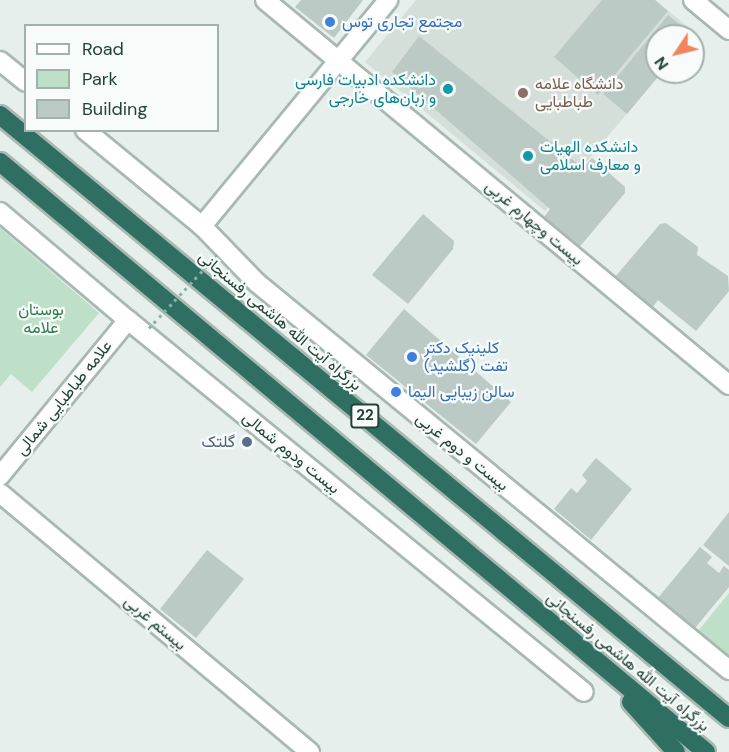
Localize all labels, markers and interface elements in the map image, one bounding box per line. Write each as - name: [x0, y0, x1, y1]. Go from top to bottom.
- place label: مجتمع تجاری توس: [342, 12, 462, 32]
- marker: مجتمع تجاری توس: [323, 15, 337, 29]
- legend: [24, 24, 219, 132]
- north arrow: [645, 24, 705, 84]
- text: Road: [82, 37, 124, 61]
- text: N: [650, 53, 673, 74]
- text: Park: [82, 67, 118, 91]
- place label: دانشکده ادبیات فارسی و زبان‌های خارجی: [295, 70, 436, 108]
- place label: دانشگاه علامه طباطبایی: [535, 74, 623, 112]
- marker: دانشکده ادبیات فارسی و زبان‌های خارجی: [441, 82, 455, 96]
- marker: دانشگاه علامه طباطبایی: [516, 86, 530, 100]
- text: Building: [82, 97, 147, 121]
- place label: دانشکده الهیات و معارف اسلامی: [540, 137, 641, 175]
- marker: دانشکده الهیات و معارف اسلامی: [521, 149, 535, 163]
- street label: بیست وچهارم غربی: [481, 176, 587, 270]
- street label: بزرگراه آیت الله هاشمی رفسنجانی: [195, 247, 365, 395]
- park label: بوستان علامه: [18, 300, 64, 338]
- street label: علامه طباطبایی شمالی: [12, 337, 116, 459]
- place label: کلینیک دکتر تفت (گلشید): [424, 338, 508, 376]
- marker: کلینیک دکتر تفت (گلشید): [405, 350, 419, 364]
- place label: سالن زیبایی الیما: [408, 382, 515, 402]
- marker: سالن زیبایی الیما: [389, 385, 403, 399]
- road number: 22: [350, 404, 380, 428]
- street label: بیست ودوم شمالی: [238, 408, 344, 498]
- street label: بیست و دوم غربی: [412, 409, 512, 495]
- place label: گلتک: [202, 432, 235, 452]
- marker: گلتک: [240, 435, 254, 449]
- street label: بزرگراه آیت الله هاشمی رفسنجانی: [543, 588, 713, 736]
- street label: بیستم غربی: [120, 592, 190, 654]

